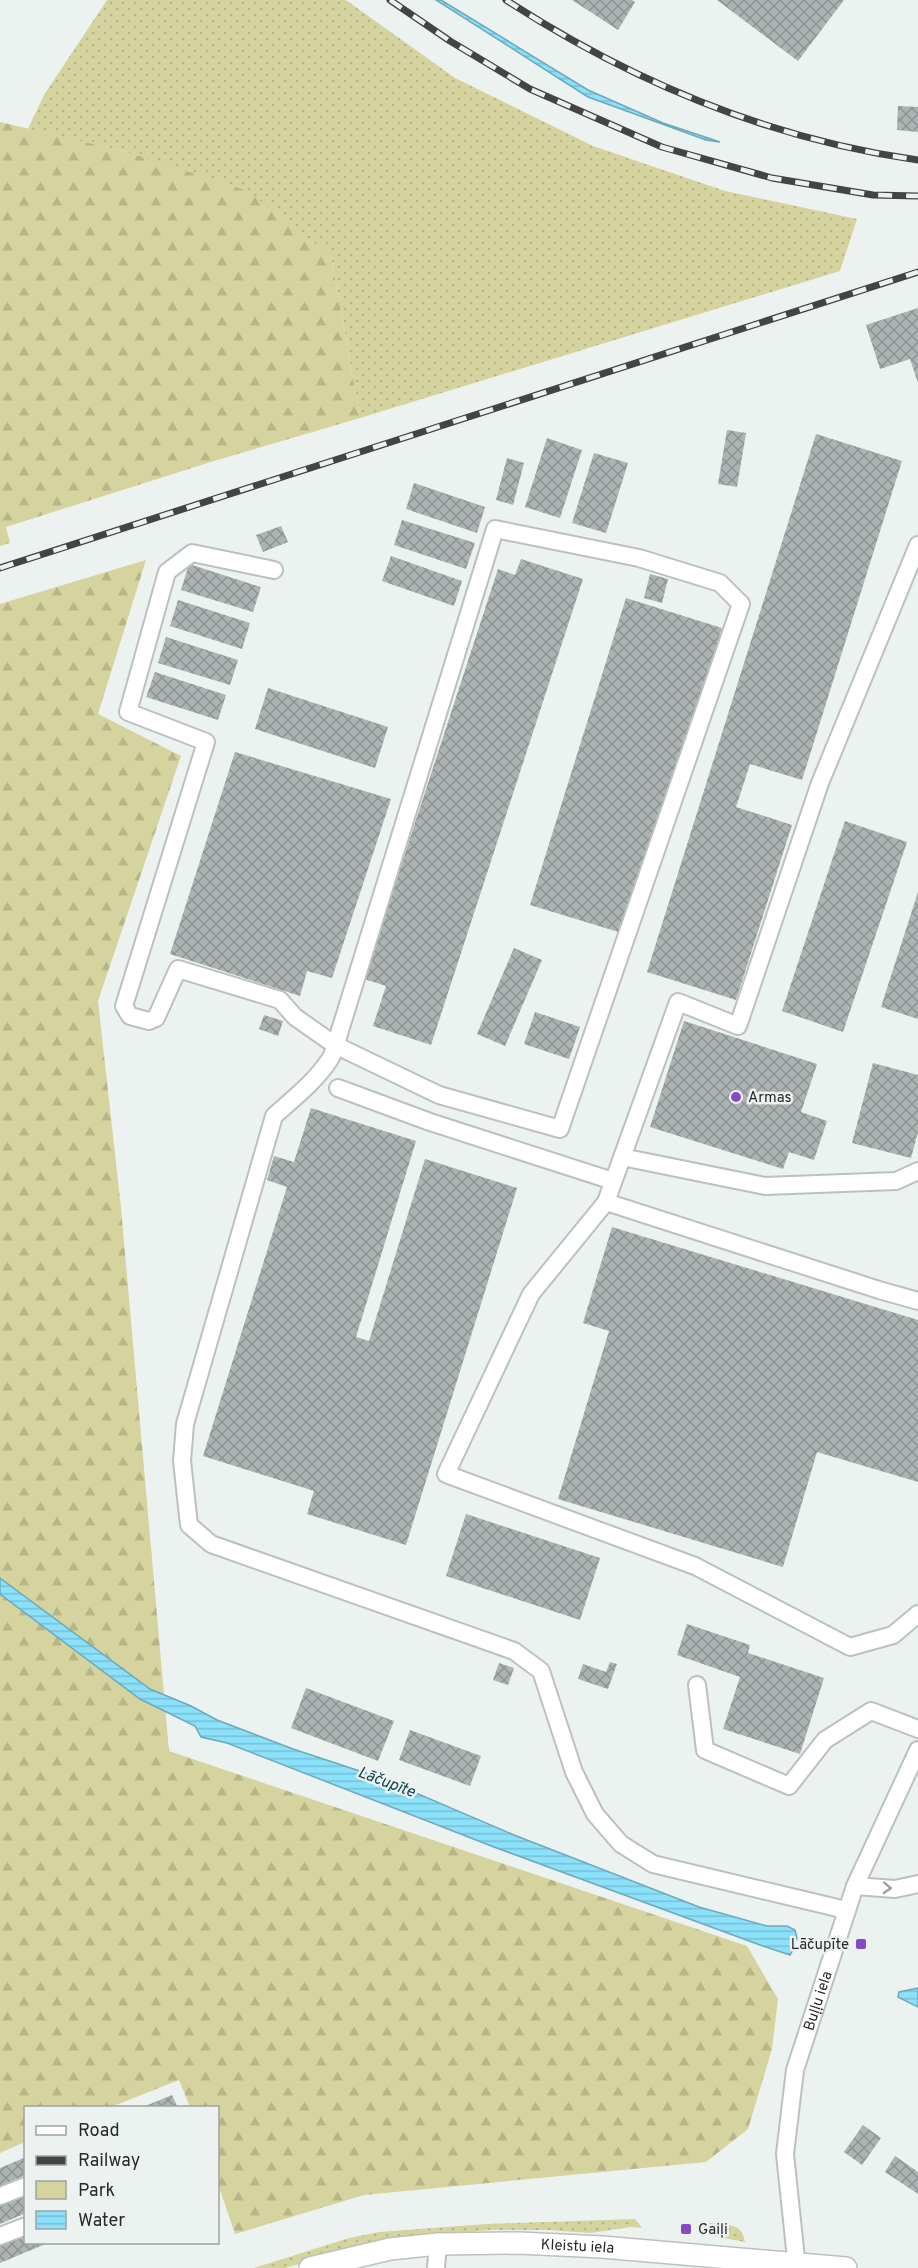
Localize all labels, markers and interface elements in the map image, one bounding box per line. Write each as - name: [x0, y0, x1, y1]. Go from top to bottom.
- place label: Armas: [748, 1089, 792, 1108]
- marker: Armas: [729, 1090, 743, 1104]
- water label: Lāčupīte: [355, 1763, 418, 1803]
- one-way arrow: [882, 1881, 891, 1894]
- place label: Lāčupīte: [791, 1936, 849, 1955]
- marker: Lāčupīte: [854, 1937, 868, 1951]
- street label: Buļļu iela: [800, 1969, 838, 2034]
- legend: [24, 2106, 219, 2244]
- text: Road: [78, 2120, 120, 2143]
- text: Railway: [78, 2150, 140, 2173]
- text: Park: [78, 2180, 115, 2203]
- text: Water: [78, 2210, 125, 2233]
- place label: Gaiļi: [698, 2221, 728, 2240]
- marker: Gaiļi: [679, 2222, 693, 2236]
- street label: Kleistu iela: [540, 2236, 615, 2259]

